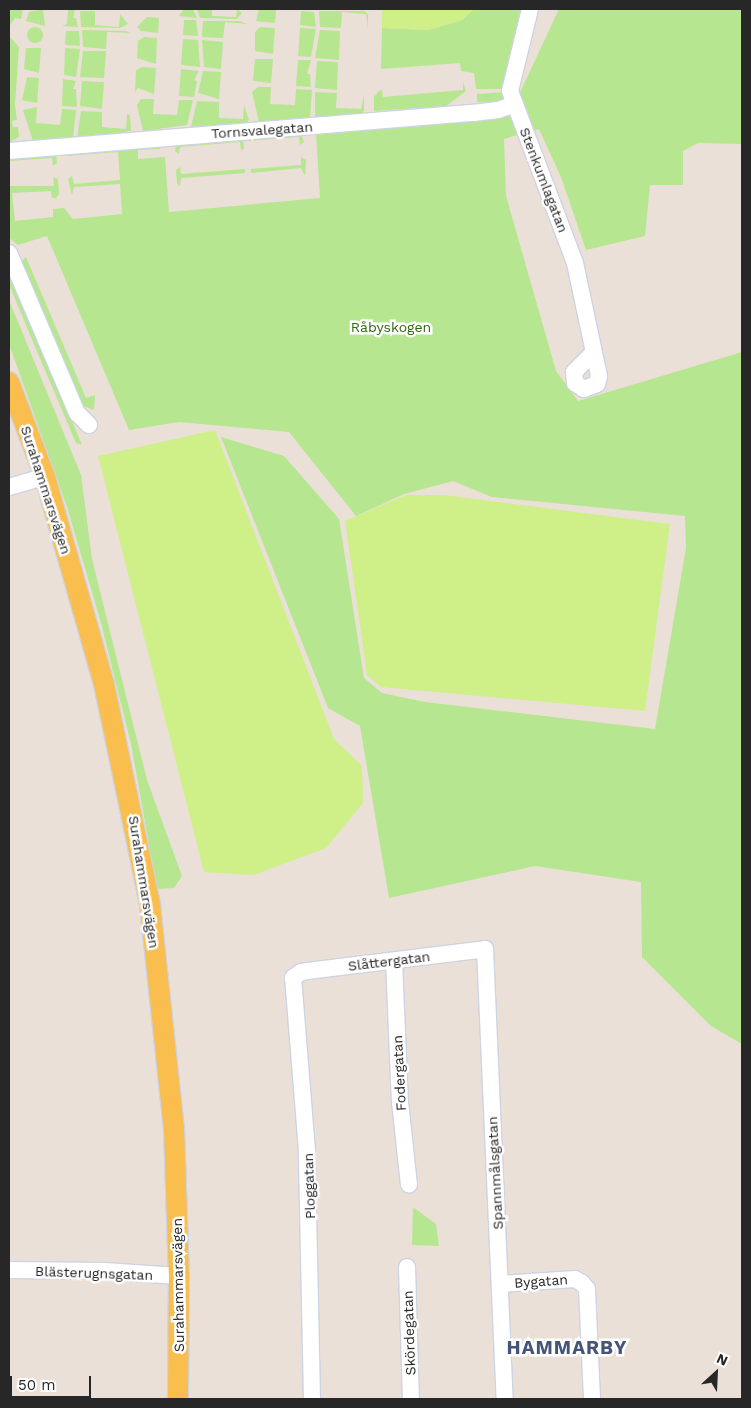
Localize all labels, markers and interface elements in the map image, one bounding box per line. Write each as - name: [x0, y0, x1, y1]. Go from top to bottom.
- street label: Tornsvalegatan: [211, 118, 313, 142]
- street label: Stenkumlagatan: [516, 125, 572, 235]
- park label: Råbyskogen: [351, 319, 431, 335]
- street label: Surahammarsvägen: [17, 424, 75, 556]
- street label: Surahammarsvägen: [125, 815, 163, 949]
- street label: Slåttergatan: [347, 948, 431, 974]
- street label: Fodergatan: [389, 1035, 409, 1111]
- street label: Spannmålsgatan: [484, 1116, 506, 1230]
- street label: Ploggatan: [299, 1153, 319, 1219]
- street label: Surahammarsvägen: [168, 1218, 188, 1352]
- street label: Blästerugnsgatan: [35, 1263, 153, 1283]
- street label: Bygatan: [514, 1271, 568, 1291]
- street label: Skördegatan: [399, 1290, 419, 1376]
- district label: HAMMARBY: [506, 1337, 628, 1359]
- north arrow: [691, 1348, 741, 1398]
- text: N: [714, 1350, 730, 1369]
- scale bar: [12, 1366, 94, 1398]
- text: 50 m: [18, 1376, 55, 1394]

